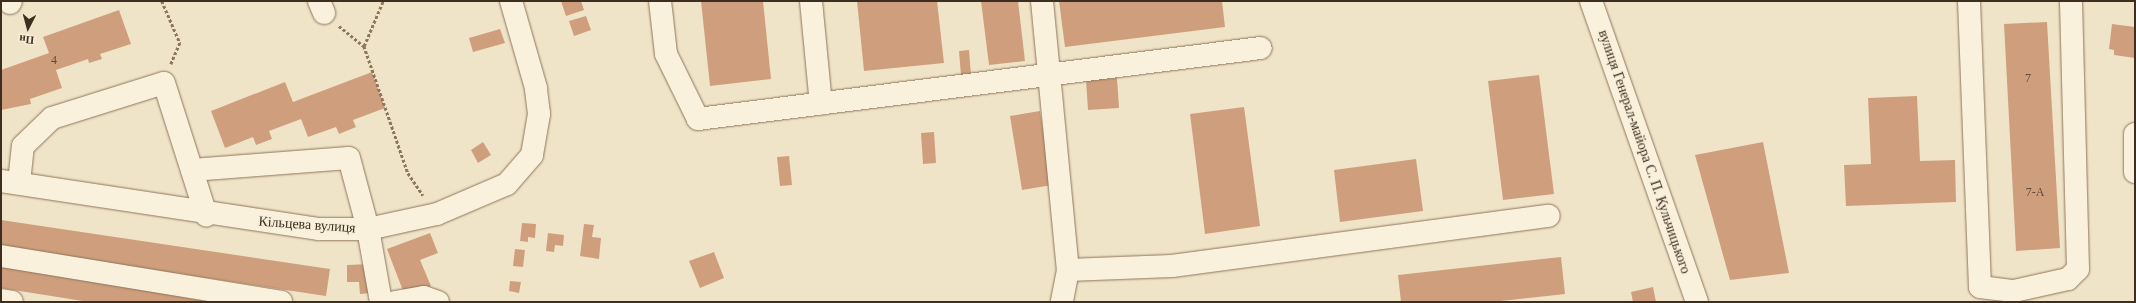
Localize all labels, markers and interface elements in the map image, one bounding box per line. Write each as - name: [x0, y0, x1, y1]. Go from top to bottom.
- north arrow: [8, 8, 48, 48]
- street label: вулиця Генерал-майора С. П. Кульчицького: [1594, 28, 1694, 276]
- text: Пн: [19, 33, 35, 47]
- house number: 4: [51, 54, 57, 68]
- house number: 7: [2025, 72, 2031, 86]
- house number: 7-А: [2026, 186, 2044, 200]
- street label: Кільцева вулиця: [258, 213, 356, 237]

